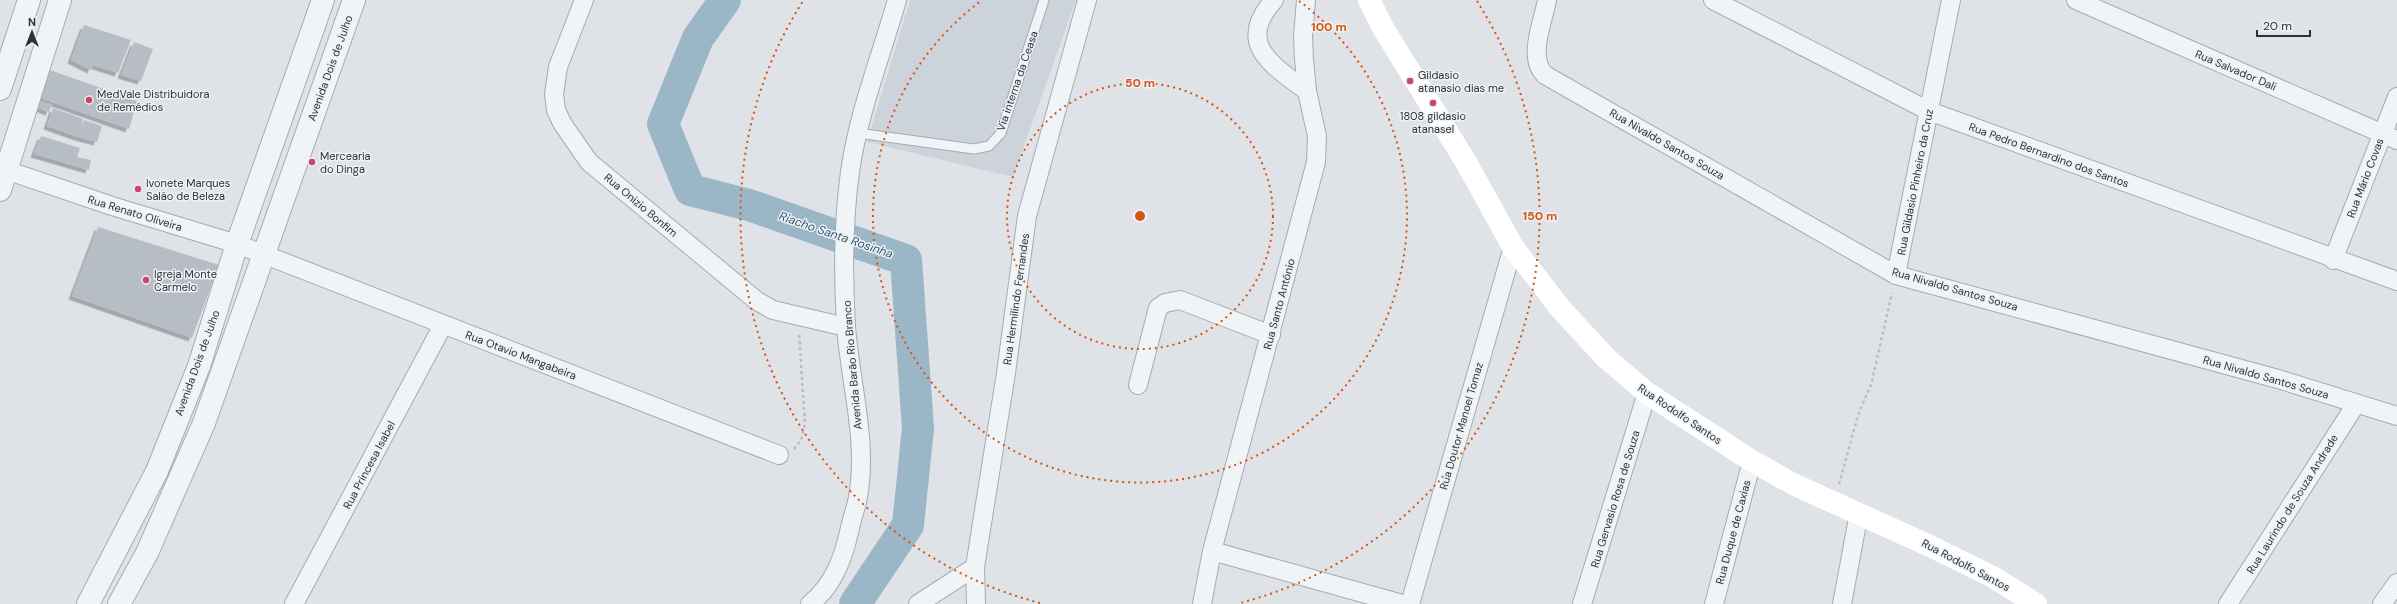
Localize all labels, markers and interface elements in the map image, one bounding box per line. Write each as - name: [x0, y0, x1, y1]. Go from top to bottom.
- north arrow: [12, 12, 52, 52]
- scale bar: [2257, 12, 2310, 38]
- street label: Avenida Dois de Julho: [304, 13, 356, 123]
- text: N: [28, 15, 36, 29]
- text: 20 m: [2263, 18, 2292, 34]
- text: 100 m: [1311, 19, 1347, 35]
- street label: Via interna da Ceasa: [993, 29, 1041, 133]
- street label: Rua Salvador Dali: [2193, 47, 2279, 93]
- place label: Gildasio atanasio dias me: [1418, 68, 1504, 95]
- text: 50 m: [1125, 75, 1155, 91]
- marker: Gildasio atanasio dias me: [1405, 76, 1415, 86]
- place label: MedVale Distribuidora de Remédios: [97, 87, 210, 114]
- marker: MedVale Distribuidora de Remédios: [84, 95, 94, 105]
- marker: 1808 gildasio atanasel: [1428, 98, 1438, 108]
- street label: Rua Nivaldo Santos Souza: [1607, 105, 1727, 183]
- street label: Rua Gildasio Pinheiro da Cruz: [1894, 108, 1936, 256]
- place label: 1808 gildasio atanasel: [1400, 109, 1466, 136]
- street label: Rua Pedro Bernardino dos Santos: [1967, 119, 2131, 191]
- street label: Rua Mário Covas: [2343, 136, 2387, 220]
- place label: Mercearia do Dinga: [320, 149, 371, 176]
- marker: Mercearia do Dinga: [307, 157, 317, 167]
- street label: Rua Onizio Bonfim: [601, 170, 681, 240]
- place label: Ivonete Marques Salão de Beleza: [146, 176, 230, 203]
- marker: Ivonete Marques Salão de Beleza: [133, 184, 143, 194]
- street label: Rua Renato Oliveira: [86, 192, 184, 234]
- water label: Riacho Santa Rosinha: [777, 208, 896, 262]
- text: 150 m: [1523, 208, 1557, 224]
- centre of rings: [1133, 209, 1147, 223]
- street label: Rua Hermilindo Fernandes: [1000, 232, 1032, 366]
- street label: Rua Santo Antônio: [1260, 257, 1298, 351]
- street label: Rua Nivaldo Santos Souza: [1890, 264, 2020, 314]
- place label: Igreja Monte Carmelo: [154, 267, 217, 294]
- marker: Igreja Monte Carmelo: [141, 275, 151, 285]
- street label: Avenida Barão Rio Branco: [839, 300, 865, 430]
- street label: Avenida Dois de Julho: [171, 308, 223, 418]
- street label: Rua Otavio Mangabeira: [464, 327, 578, 383]
- street label: Rua Nivaldo Santos Souza: [2201, 352, 2331, 402]
- street label: Rua Doutor Manoel Tomaz: [1436, 361, 1486, 491]
- street label: Rua Rodolfo Santos: [1635, 381, 1725, 447]
- street label: Rua Princesa Isabel: [340, 419, 398, 511]
- street label: Rua Gervasio Rosa de Souza: [1587, 429, 1643, 569]
- street label: Rua Laurindo de Souza Andrade: [2243, 432, 2341, 576]
- street label: Rua Duque de Caxias: [1712, 478, 1754, 586]
- street label: Rua Rodolfo Santos: [1919, 536, 2013, 594]

